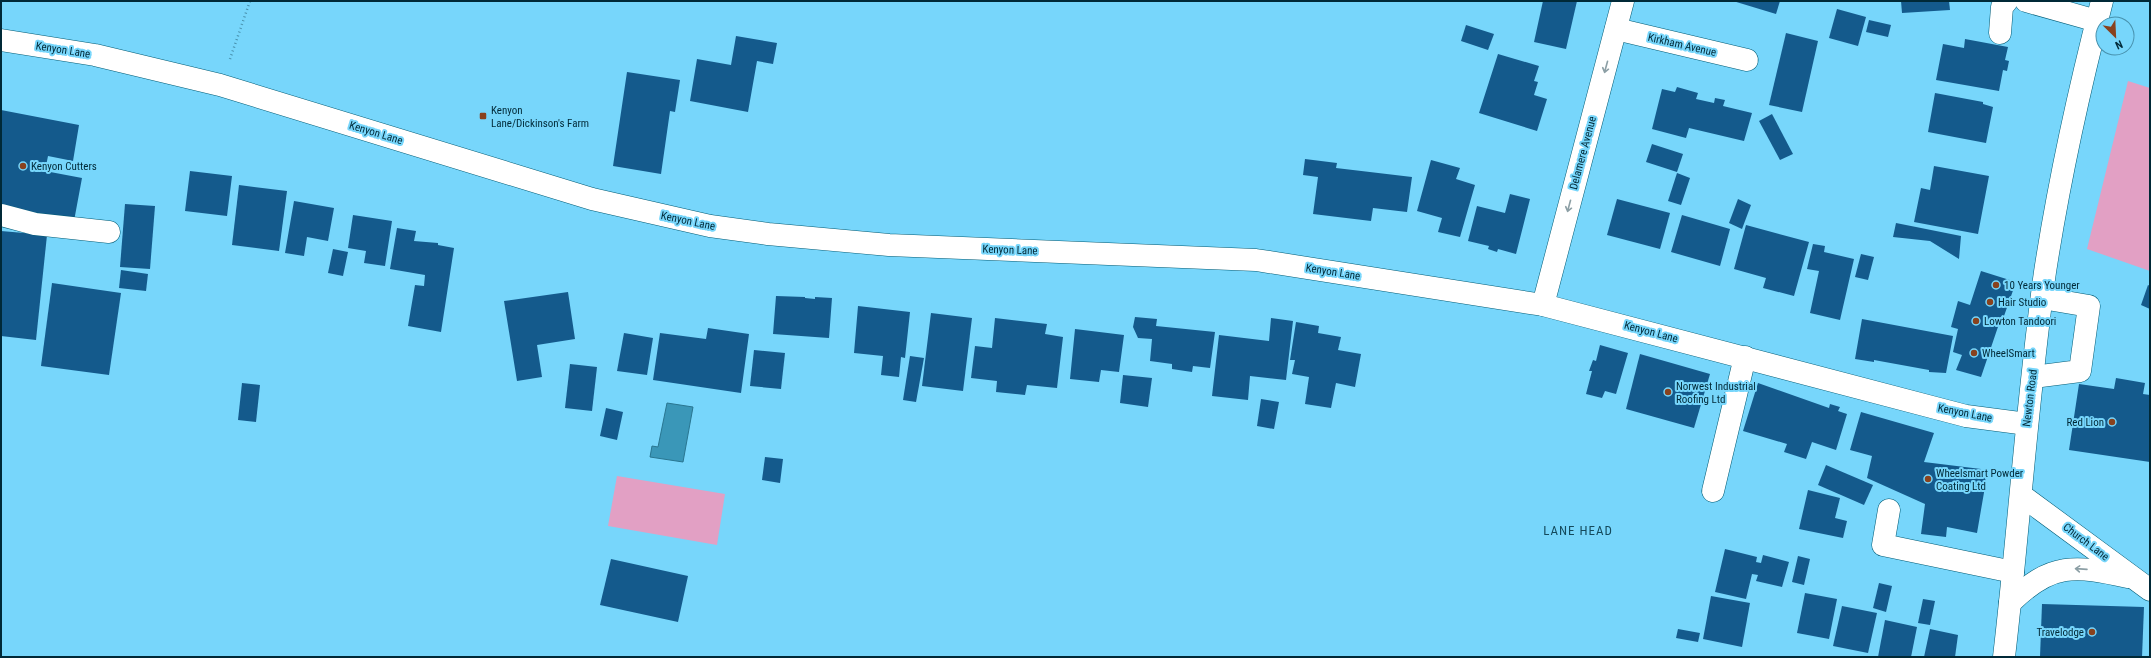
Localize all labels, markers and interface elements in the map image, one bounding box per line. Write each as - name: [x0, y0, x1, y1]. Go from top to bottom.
- north arrow: [2095, 16, 2135, 56]
- street label: Kirkham Avenue: [1646, 31, 1718, 59]
- text: N: [2113, 37, 2125, 52]
- street label: Kenyon Lane: [35, 39, 91, 61]
- one-way arrow: [1602, 60, 1609, 73]
- place label: Kenyon Lane/Dickinson's Farm: [491, 104, 589, 130]
- marker: Kenyon Lane/Dickinson's Farm: [478, 111, 488, 121]
- street label: Delamere Avenue: [1567, 115, 1599, 191]
- street label: Kenyon Lane: [348, 119, 404, 147]
- place label: Kenyon Cutters: [31, 160, 97, 173]
- marker: Kenyon Cutters: [18, 161, 28, 171]
- one-way arrow: [1565, 199, 1572, 212]
- street label: Kenyon Lane: [660, 209, 716, 233]
- street label: Kenyon Lane: [982, 243, 1038, 257]
- street label: Kenyon Lane: [1305, 261, 1361, 283]
- place label: 10 Years Younger: [2004, 279, 2080, 292]
- marker: 10 Years Younger: [1991, 280, 2001, 290]
- place label: Hair Studio: [1998, 296, 2047, 309]
- marker: Hair Studio: [1985, 297, 1995, 307]
- place label: Lowton Tandoori: [1984, 315, 2056, 328]
- marker: Lowton Tandoori: [1971, 316, 1981, 326]
- street label: Kenyon Lane: [1623, 319, 1679, 345]
- place label: WheelSmart: [1982, 347, 2035, 360]
- marker: WheelSmart: [1969, 348, 1979, 358]
- street label: Newton Road: [2020, 369, 2040, 427]
- place label: Norwest Industrial Roofing Ltd: [1676, 380, 1756, 406]
- marker: Norwest Industrial Roofing Ltd: [1663, 387, 1673, 397]
- street label: Kenyon Lane: [1937, 401, 1993, 425]
- place label: Red Lion: [2066, 416, 2104, 429]
- marker: Red Lion: [2107, 417, 2117, 427]
- place label: Wheelsmart Powder Coating Ltd: [1936, 467, 2024, 493]
- marker: Wheelsmart Powder Coating Ltd: [1923, 474, 1933, 484]
- street label: Church Lane: [2061, 521, 2111, 563]
- district label: LANE HEAD: [1543, 523, 1613, 538]
- one-way arrow: [2075, 565, 2088, 572]
- place label: Travelodge: [2036, 626, 2084, 639]
- marker: Travelodge: [2087, 627, 2097, 637]

